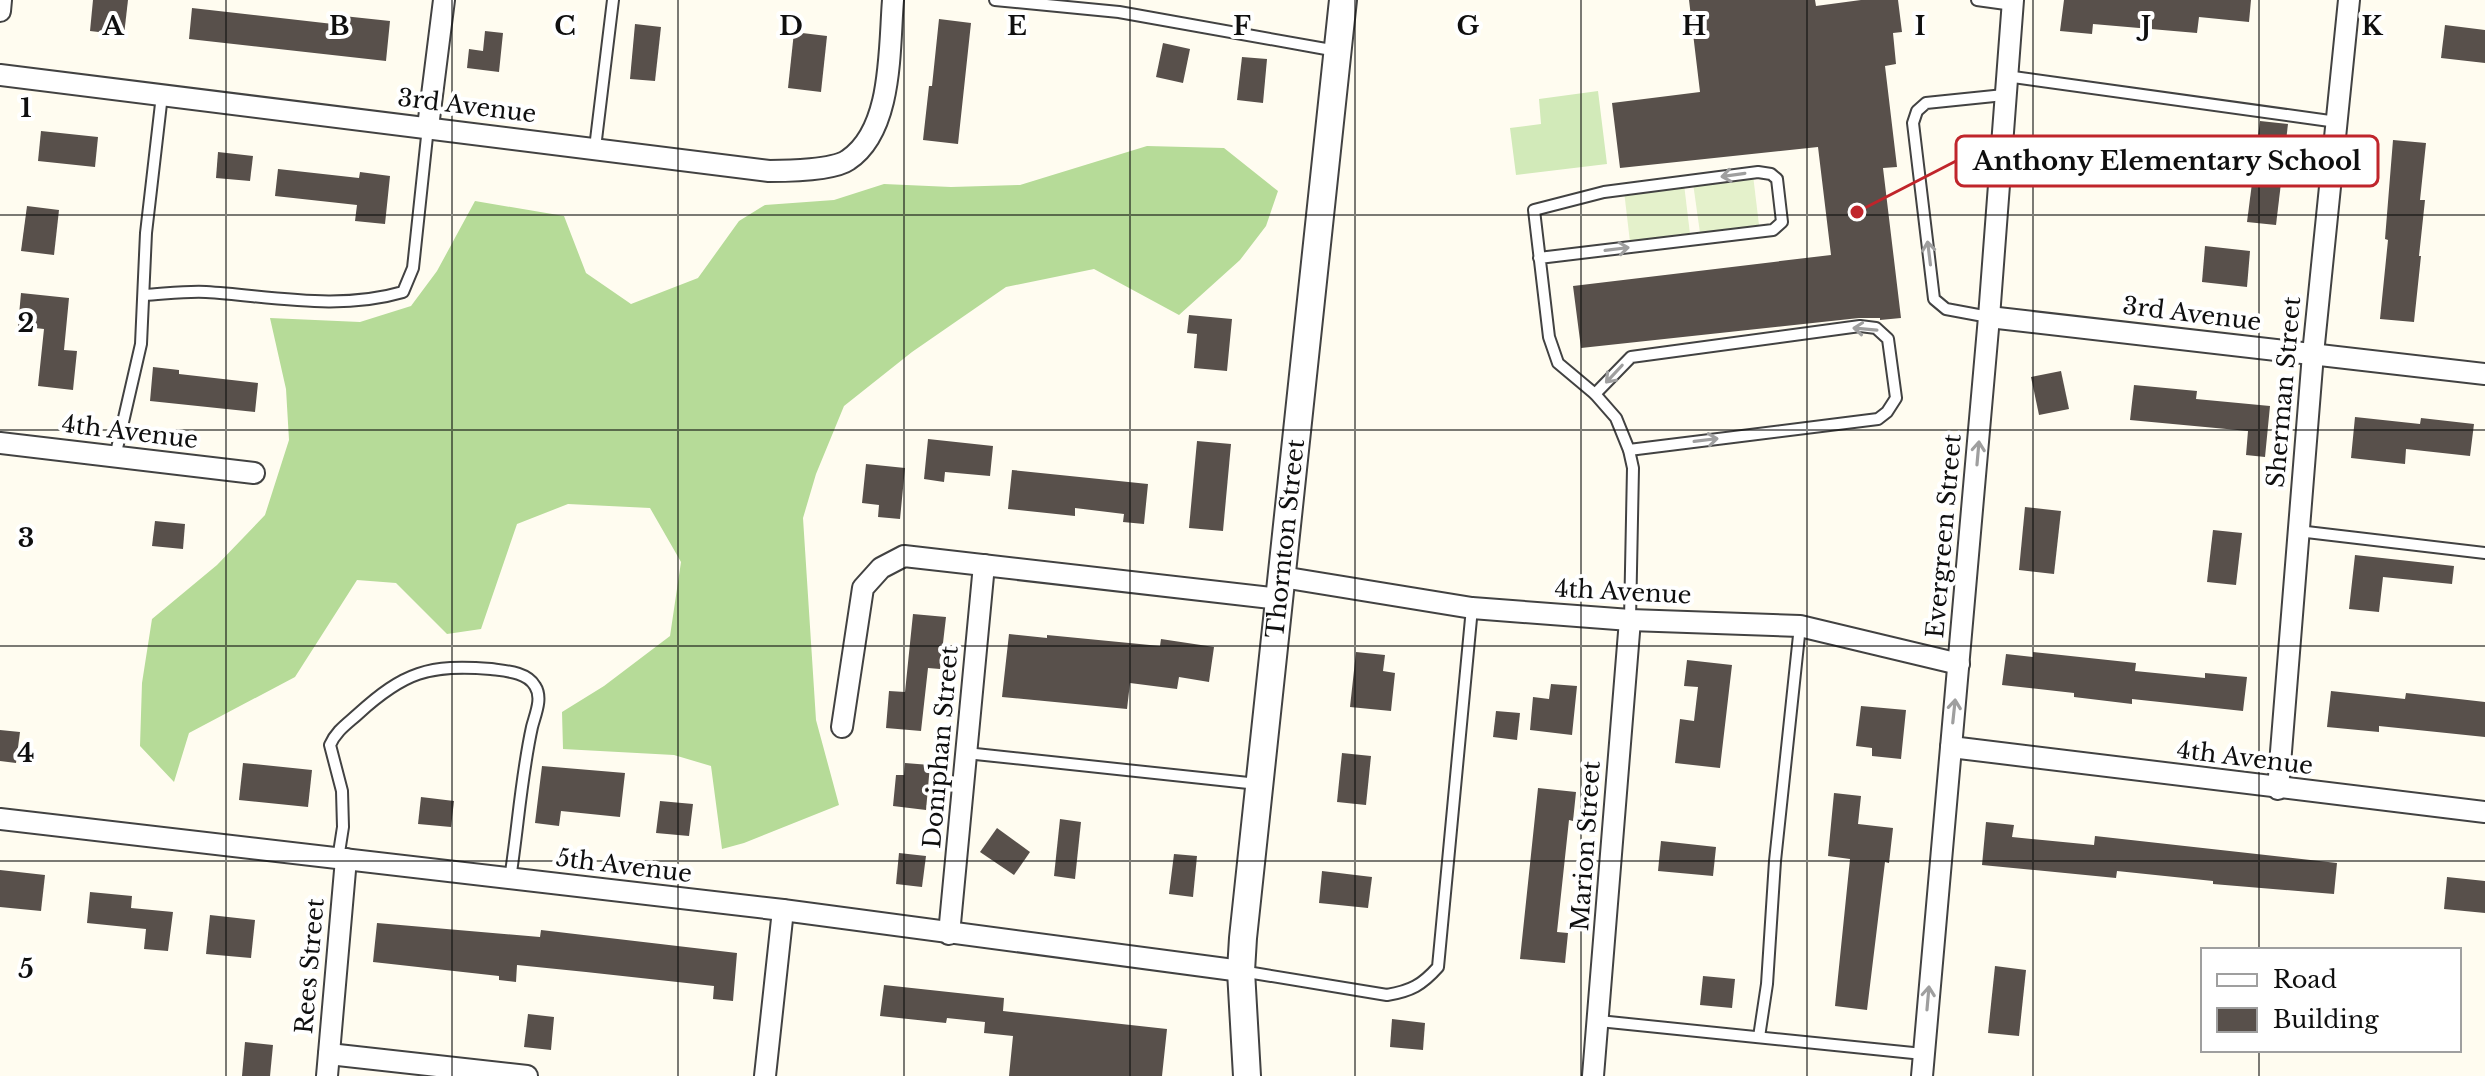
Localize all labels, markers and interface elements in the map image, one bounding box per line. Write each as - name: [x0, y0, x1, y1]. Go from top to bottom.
- text: A: [101, 10, 124, 42]
- text: B: [329, 10, 349, 42]
- text: C: [554, 10, 576, 42]
- text: D: [779, 10, 803, 42]
- text: E: [1007, 10, 1027, 42]
- text: F: [1233, 10, 1251, 42]
- text: G: [1457, 10, 1480, 42]
- text: H: [1682, 10, 1706, 42]
- text: I: [1914, 10, 1926, 42]
- text: J: [2136, 10, 2151, 42]
- text: K: [2361, 10, 2383, 42]
- street label: 3rd Avenue: [396, 83, 538, 128]
- text: 1: [20, 92, 32, 124]
- callout: Anthony Elementary School: [1956, 136, 2378, 186]
- text: Anthony Elementary School: [1972, 145, 2361, 177]
- one-way arrow: [1721, 168, 1746, 183]
- one-way arrow: [1921, 240, 1936, 267]
- one-way arrow: [1603, 241, 1630, 256]
- street label: 3rd Avenue: [2121, 291, 2263, 336]
- street label: Sherman Street: [2261, 295, 2306, 489]
- text: 2: [18, 307, 34, 339]
- one-way arrow: [1852, 321, 1878, 336]
- one-way arrow: [1606, 363, 1624, 383]
- street label: 4th Avenue: [60, 409, 200, 454]
- one-way arrow: [1693, 433, 1719, 448]
- street label: Evergreen Street: [1920, 433, 1967, 639]
- street label: Thornton Street: [1260, 437, 1310, 639]
- one-way arrow: [1970, 440, 1985, 466]
- text: 3: [18, 522, 34, 554]
- street label: 4th Avenue: [1554, 573, 1692, 610]
- street label: Doniphan Street: [917, 644, 964, 850]
- one-way arrow: [1947, 699, 1962, 725]
- street label: 4th Avenue: [2175, 735, 2315, 780]
- text: 4: [17, 737, 35, 769]
- street label: Marion Street: [1565, 760, 1606, 932]
- street label: 5th Avenue: [555, 843, 694, 888]
- street label: Rees Street: [289, 897, 330, 1035]
- legend: [2201, 948, 2461, 1052]
- text: 5: [18, 953, 34, 985]
- text: Road: [2273, 965, 2337, 994]
- one-way arrow: [1921, 985, 1936, 1012]
- text: Building: [2273, 1005, 2379, 1034]

